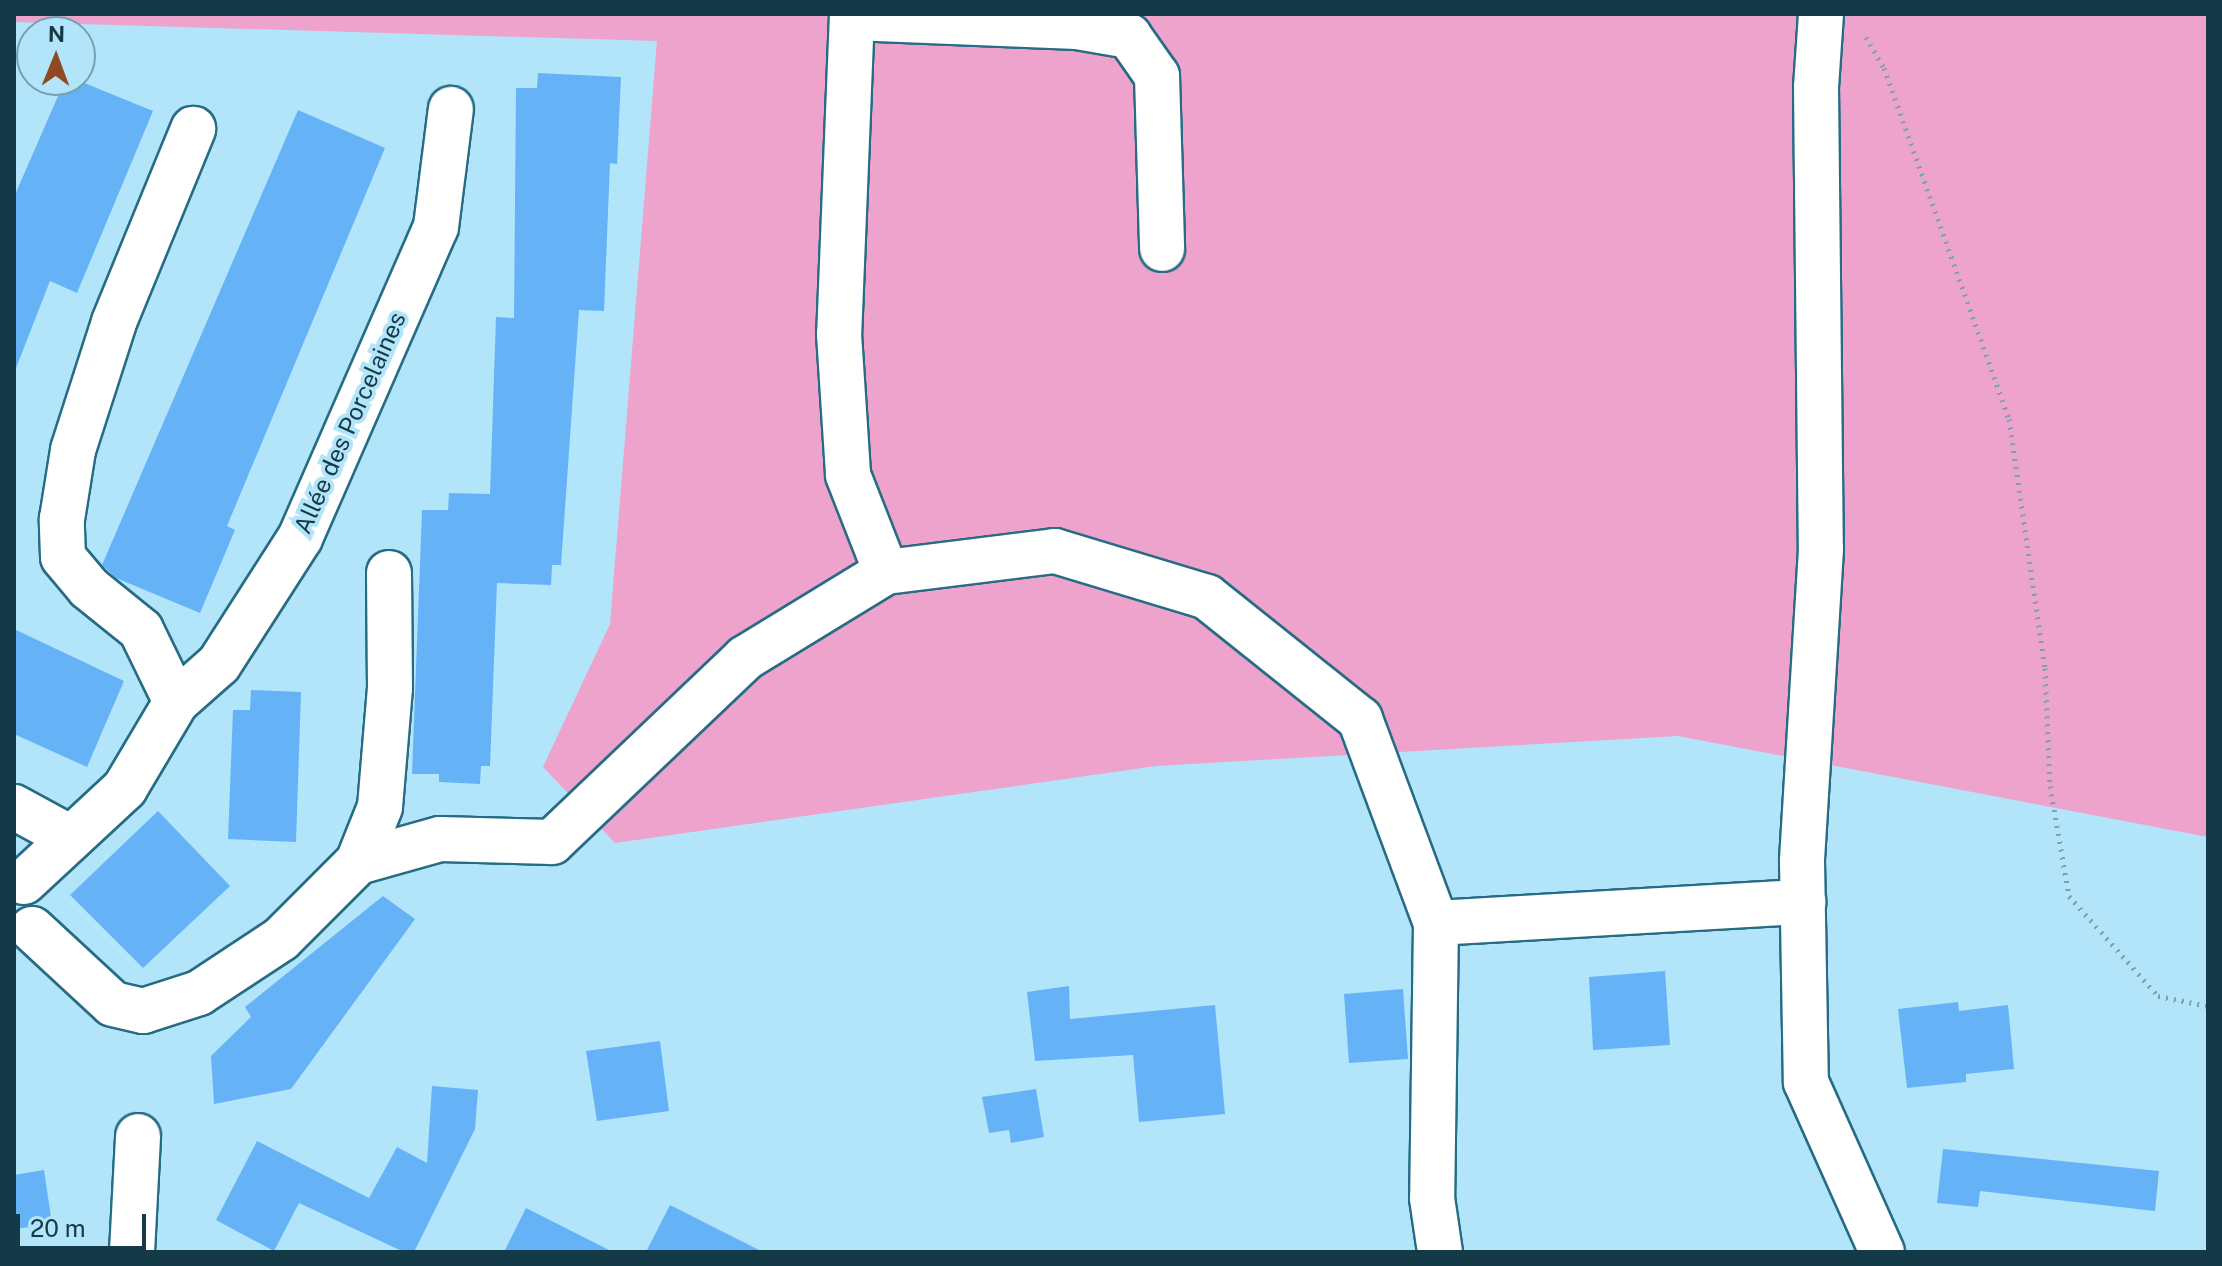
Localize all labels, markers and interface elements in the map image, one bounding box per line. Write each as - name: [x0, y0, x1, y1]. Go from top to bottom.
- north arrow: [16, 16, 96, 96]
- text: N: [48, 21, 65, 47]
- street label: Allée des Porcelaines: [288, 308, 412, 538]
- scale bar: [20, 1198, 150, 1248]
- text: 20 m: [30, 1214, 86, 1242]

